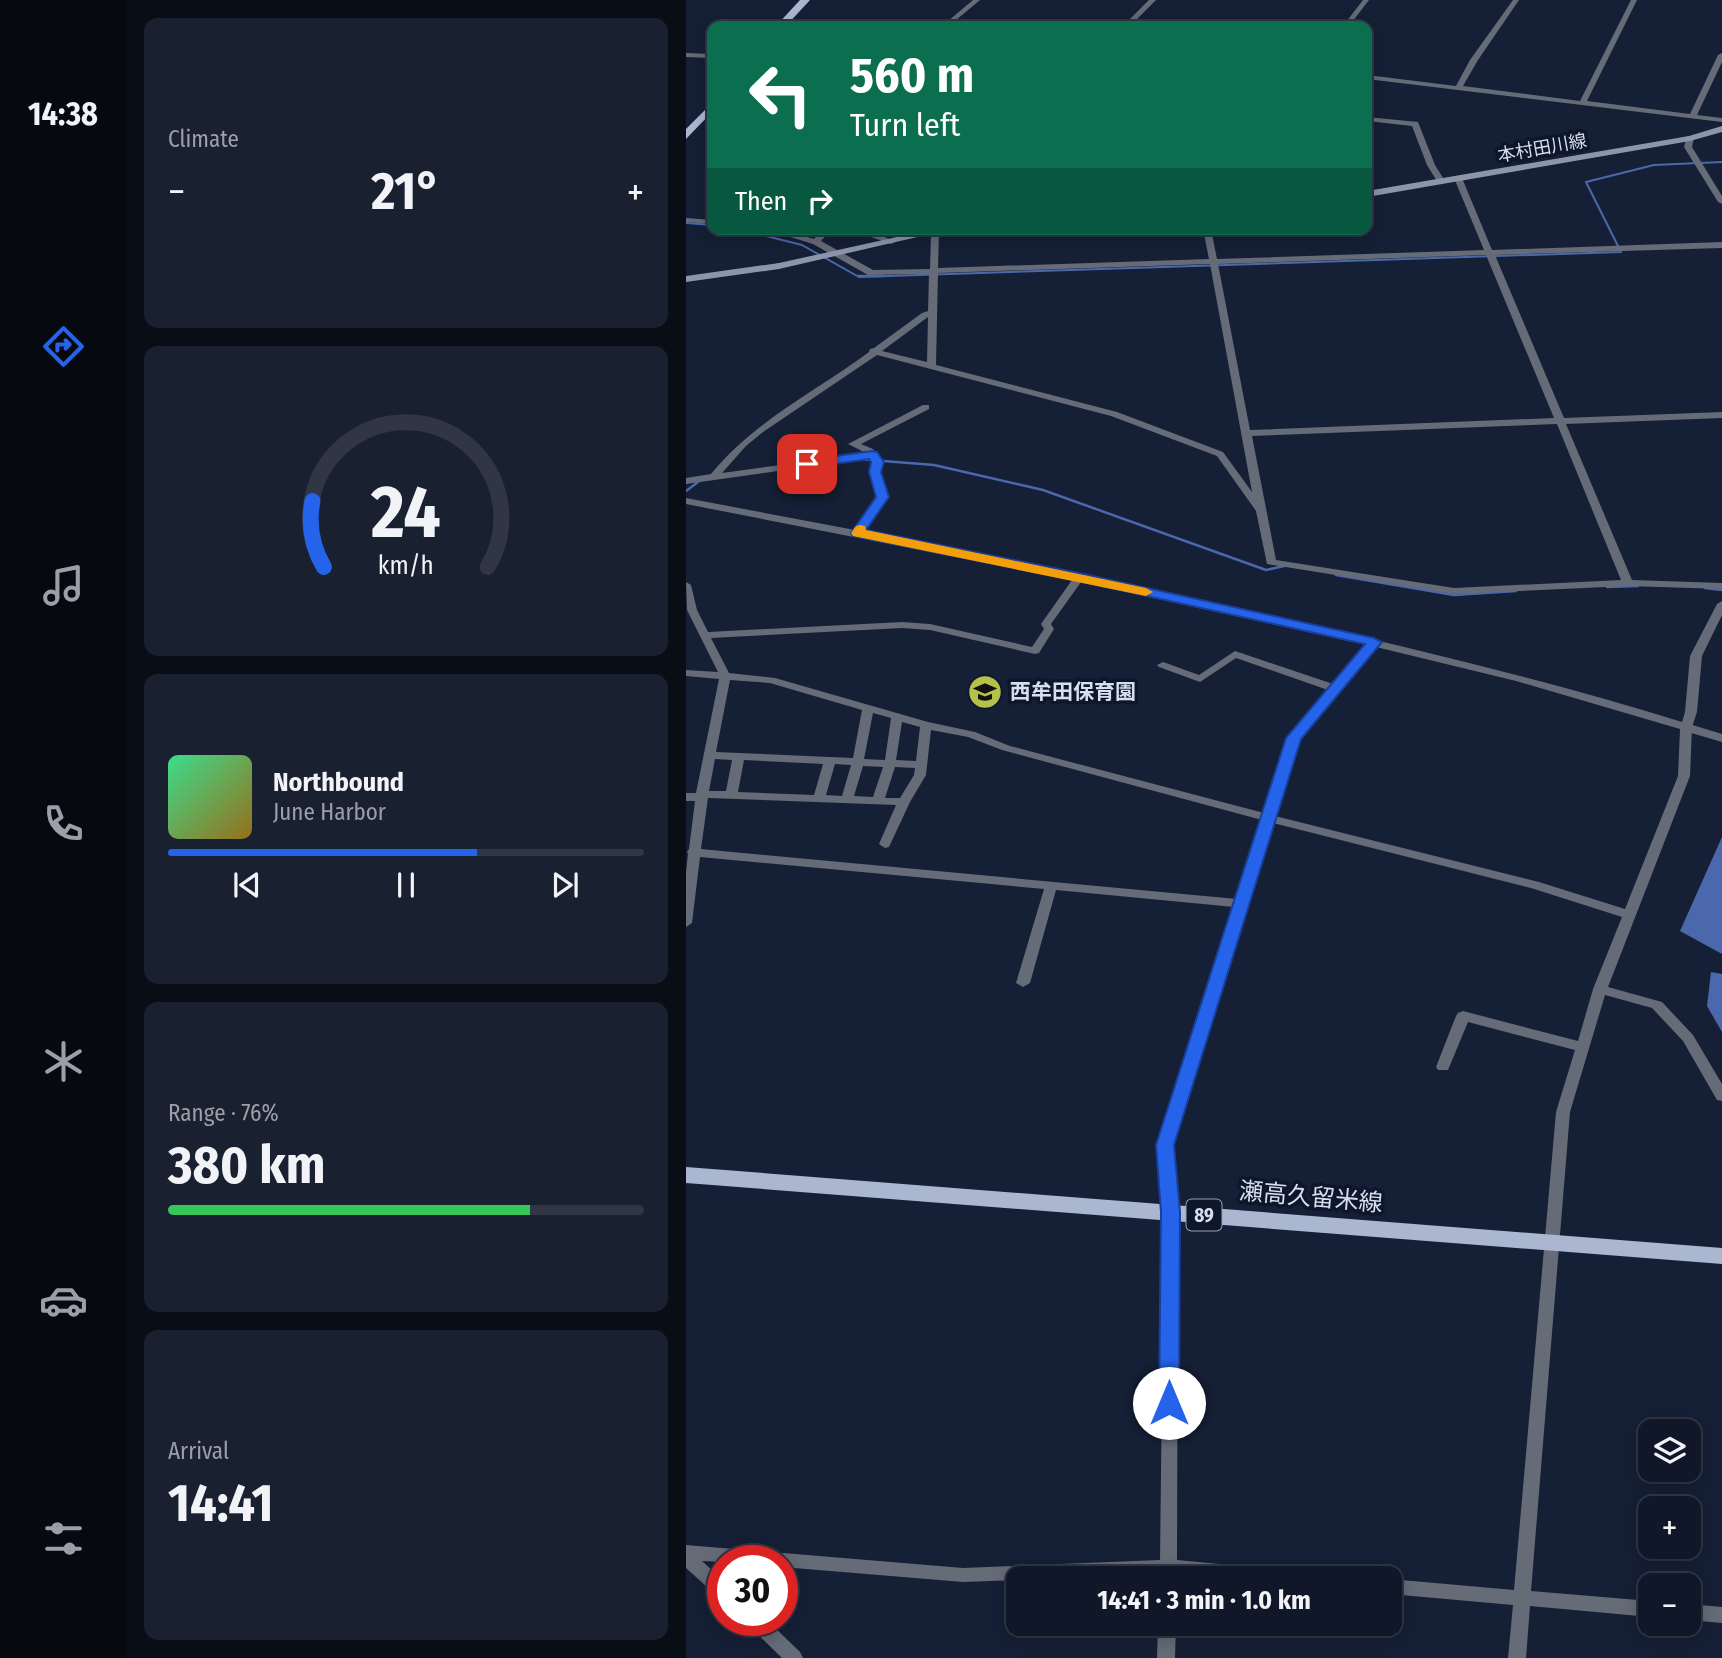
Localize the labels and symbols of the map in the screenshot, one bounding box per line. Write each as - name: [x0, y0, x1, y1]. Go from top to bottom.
- street label: 本村田川線: [1496, 129, 1588, 167]
- pin: [777, 434, 837, 494]
- school or university icon: 西牟田保育園: [966, 673, 1004, 711]
- place label: 西牟田保育園: [1010, 679, 1136, 705]
- street label: 瀬高久留米線: [1238, 1177, 1384, 1217]
- road number: 89: [1186, 1200, 1222, 1231]
- position arrow: [1132, 1366, 1206, 1440]
- speed limit sign: 30: [707, 1545, 798, 1636]

